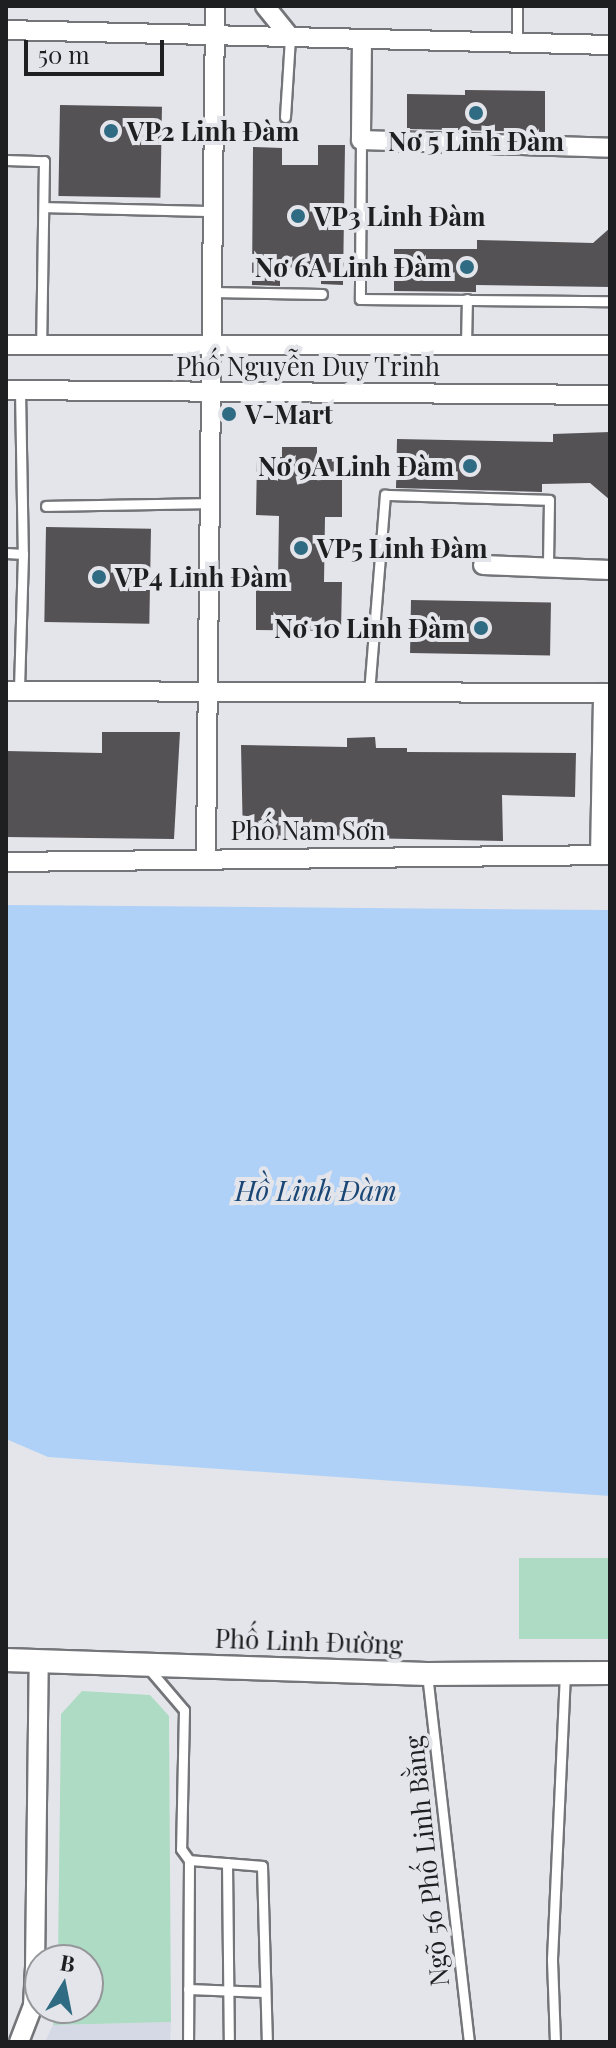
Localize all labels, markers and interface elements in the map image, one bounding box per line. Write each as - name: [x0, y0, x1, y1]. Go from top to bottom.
- scale bar: [28, 24, 168, 74]
- text: 50 m: [38, 38, 90, 70]
- marker: Nơ 5 Linh Đàm: [467, 104, 485, 122]
- place label: VP2 Linh Đàm: [127, 115, 300, 147]
- marker: VP2 Linh Đàm: [102, 122, 120, 140]
- place label: Nơ 5 Linh Đàm: [388, 125, 564, 157]
- place label: VP3 Linh Đàm: [314, 200, 486, 232]
- marker: VP3 Linh Đàm: [289, 207, 307, 225]
- place label: Nơ 6A Linh Đàm: [255, 251, 451, 283]
- marker: Nơ 6A Linh Đàm: [458, 258, 476, 276]
- street label: Phố Nguyễn Duy Trinh: [175, 350, 441, 382]
- place label: V-Mart: [245, 398, 333, 430]
- marker: V-Mart: [220, 405, 238, 423]
- place label: Nơ 9A Linh Đàm: [258, 450, 454, 482]
- marker: Nơ 9A Linh Đàm: [461, 457, 479, 475]
- place label: VP5 Linh Đàm: [317, 532, 488, 564]
- marker: VP5 Linh Đàm: [292, 539, 310, 557]
- place label: VP4 Linh Đàm: [115, 561, 288, 593]
- marker: VP4 Linh Đàm: [90, 568, 108, 586]
- place label: Nơ 10 Linh Đàm: [274, 612, 465, 644]
- marker: Nơ 10 Linh Đàm: [472, 619, 490, 637]
- street label: Phố Nam Sơn: [230, 814, 386, 846]
- water label: Hồ Linh Đàm: [235, 1173, 397, 1207]
- street label: Phố Linh Đường: [214, 1622, 404, 1660]
- street label: Ngõ 56 Phố Linh Bằng: [397, 1734, 455, 1988]
- north arrow: [24, 1944, 104, 2024]
- text: B: [58, 1946, 78, 1978]

